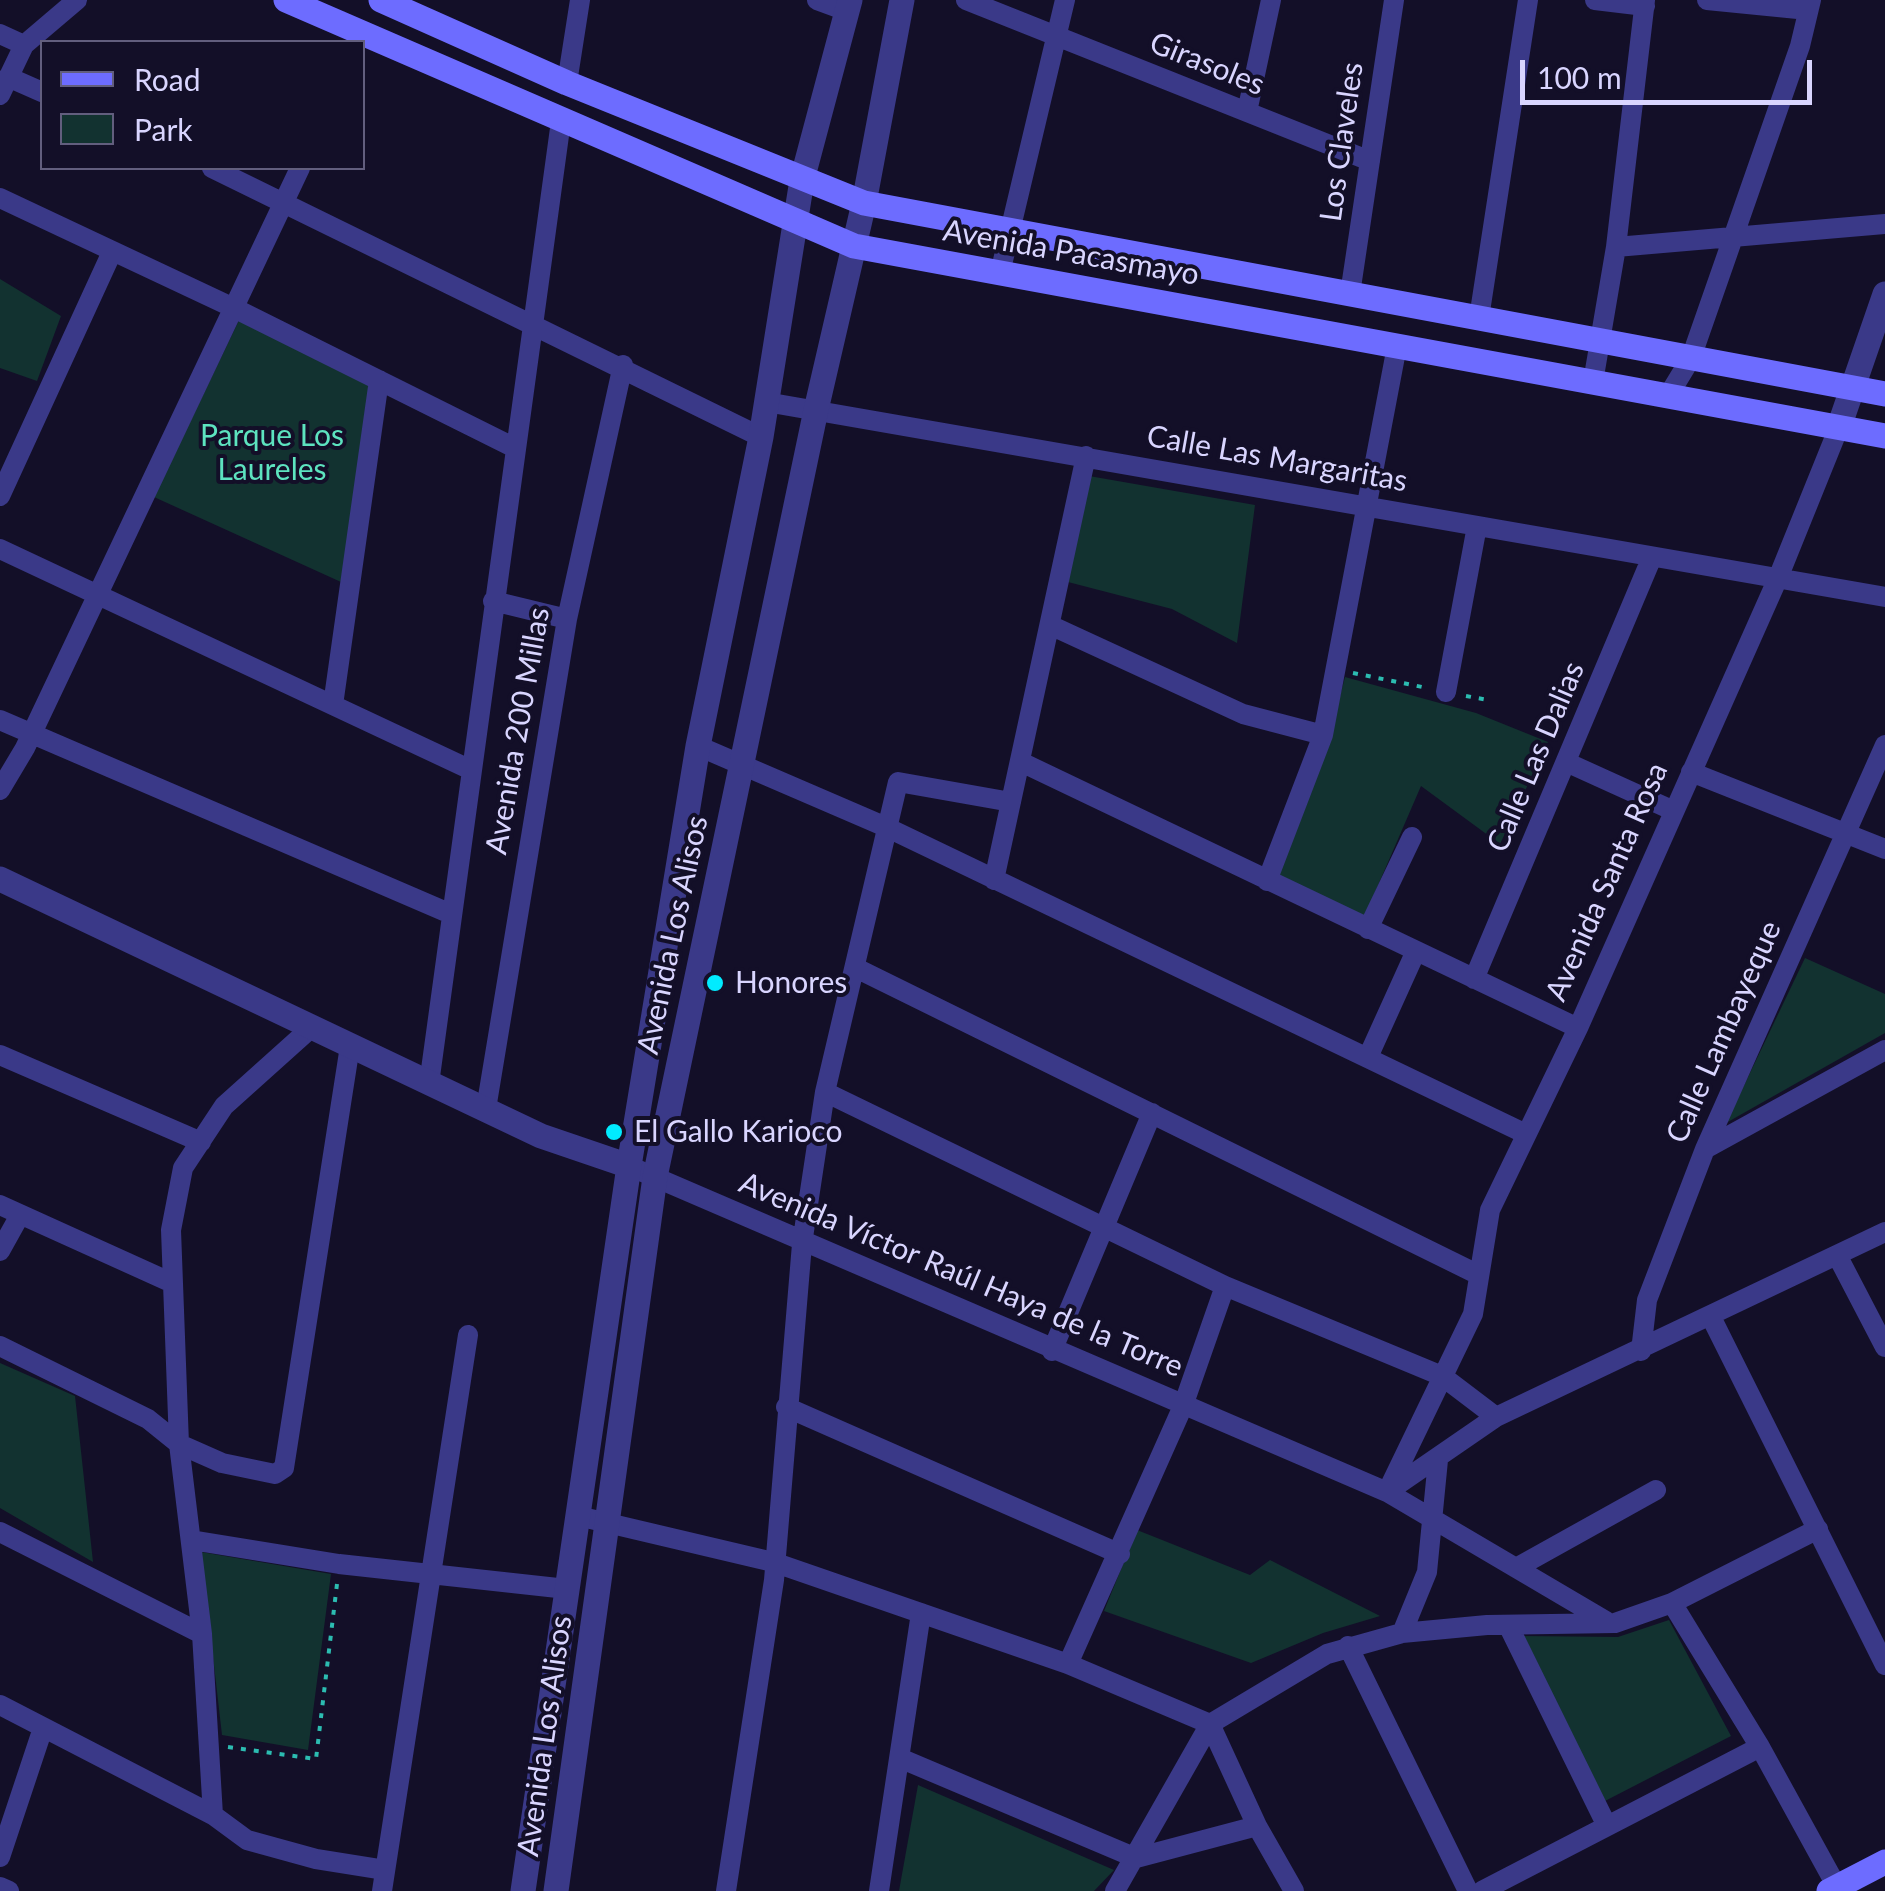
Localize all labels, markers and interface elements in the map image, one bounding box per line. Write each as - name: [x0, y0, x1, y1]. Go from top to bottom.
- street label: Girasoles: [1144, 25, 1270, 103]
- legend: [40, 40, 365, 170]
- scale bar: [1525, 40, 1818, 102]
- text: 100 m: [1537, 59, 1622, 95]
- street label: Los Claveles: [1313, 60, 1371, 224]
- text: Road: [134, 61, 201, 97]
- text: Park: [134, 111, 193, 147]
- street label: Avenida Pacasmayo: [940, 213, 1202, 293]
- park label: Parque Los Laureles: [200, 418, 344, 488]
- street label: Calle Las Margaritas: [1144, 418, 1410, 500]
- street label: Avenida 200 Millas: [479, 605, 557, 857]
- street label: Calle Las Dalias: [1480, 656, 1592, 858]
- street label: Avenida Santa Rosa: [1538, 757, 1676, 1007]
- street label: Avenida Los Alisos: [630, 812, 716, 1058]
- street label: Calle Lambayeque: [1659, 915, 1789, 1149]
- place label: Honores: [735, 965, 847, 1001]
- marker: Honores: [704, 972, 726, 994]
- place label: El Gallo Karioco: [634, 1114, 842, 1150]
- marker: El Gallo Karioco: [603, 1121, 625, 1143]
- street label: Avenida Víctor Raúl Haya de la Torre: [734, 1165, 1188, 1385]
- street label: Avenida Los Alisos: [510, 1613, 580, 1859]

